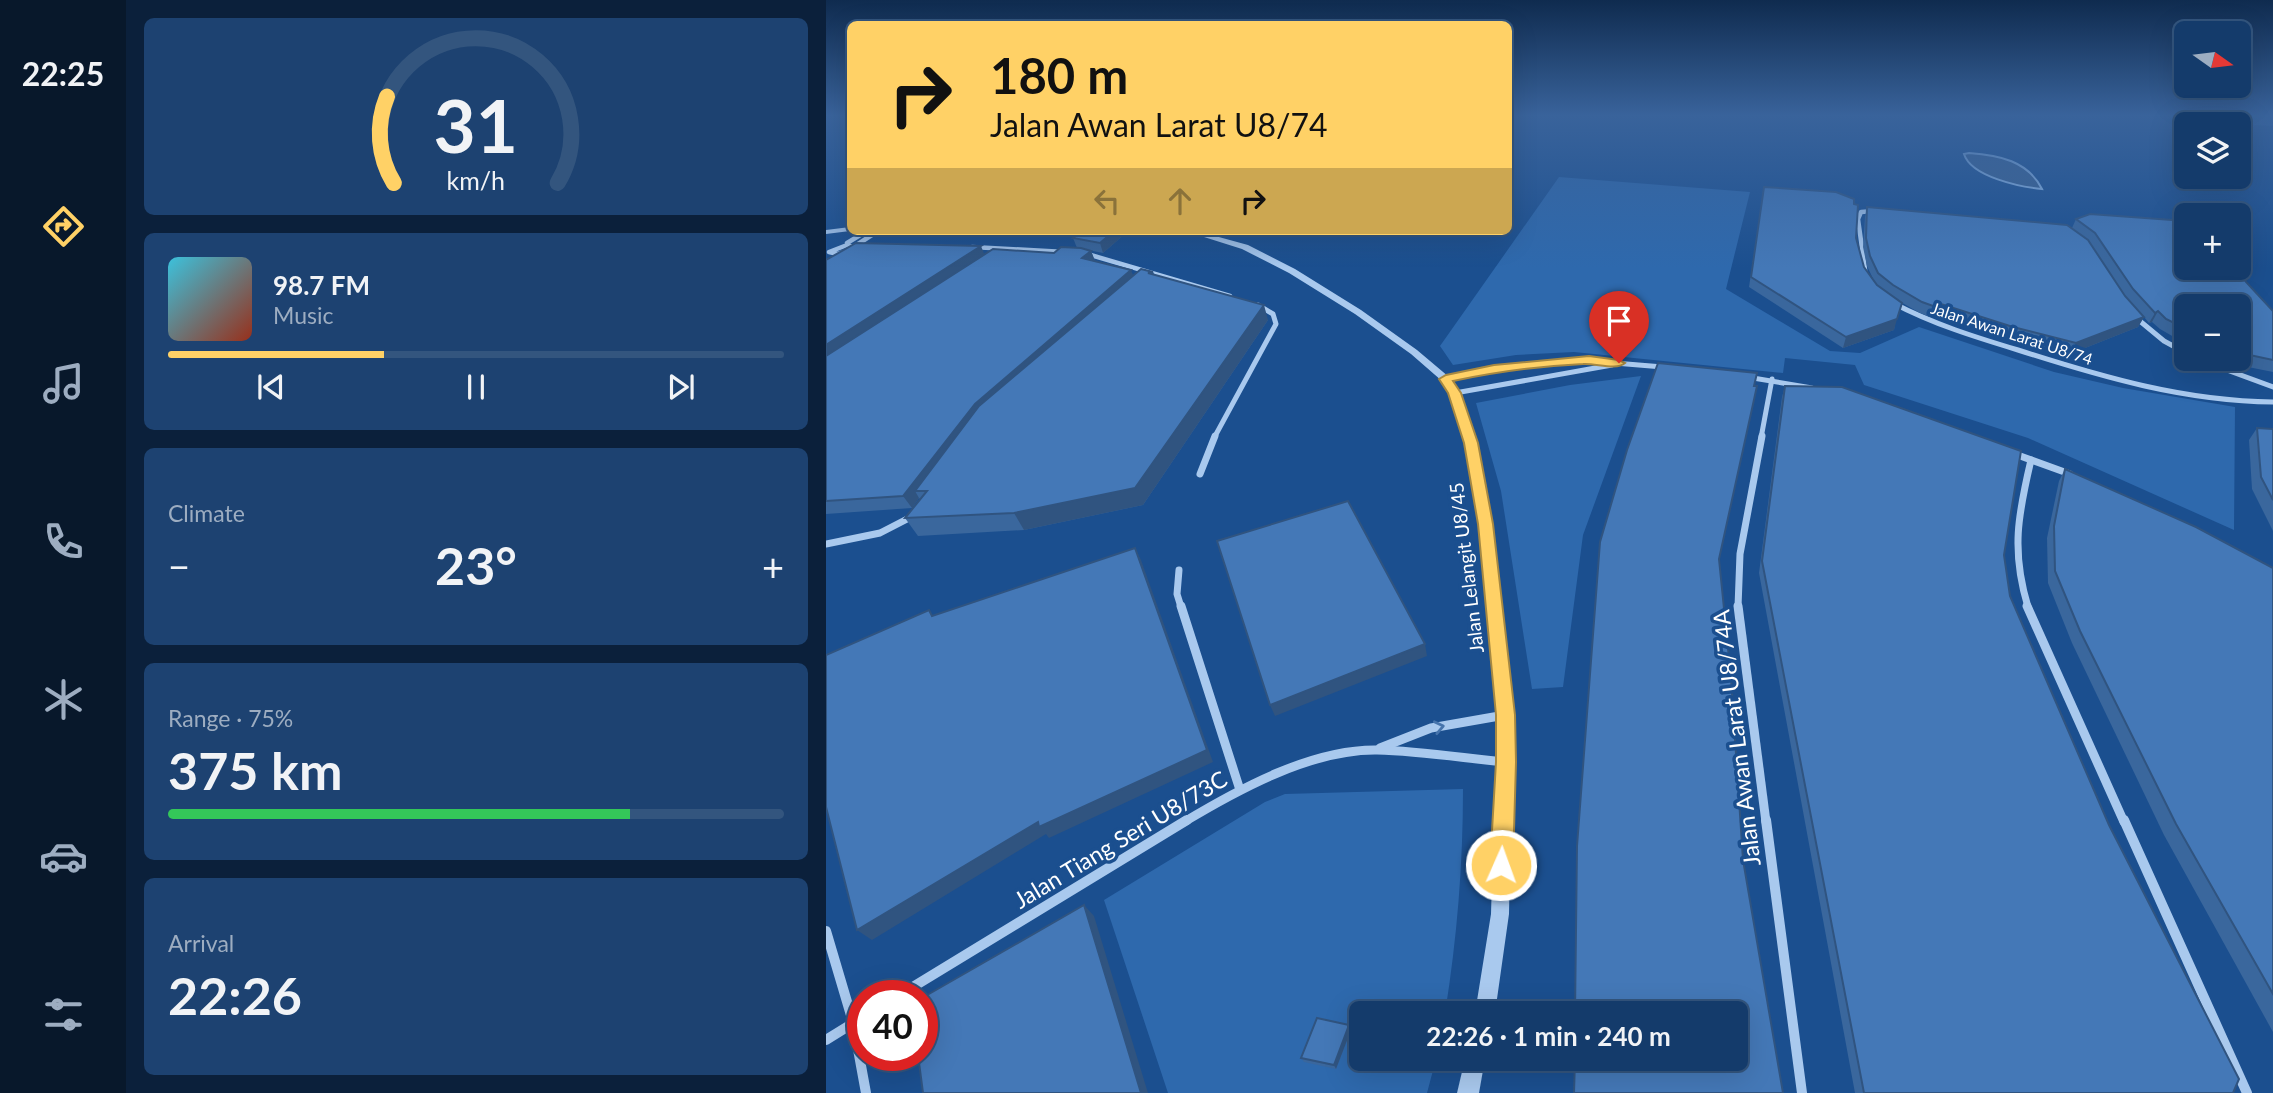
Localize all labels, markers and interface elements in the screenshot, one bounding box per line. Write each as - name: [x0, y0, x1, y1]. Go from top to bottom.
- north arrow: [2174, 21, 2250, 98]
- map controls: [2174, 21, 2251, 371]
- text: 180 m: [990, 46, 1128, 104]
- icon: right: [875, 49, 966, 140]
- text: 22:25: [22, 54, 104, 93]
- text: 31: [434, 81, 518, 169]
- text: Jalan Awan Larat U8/74: [990, 105, 1328, 144]
- button: layers: [2174, 112, 2251, 189]
- text: km/h: [447, 164, 505, 194]
- icon: left: [1088, 182, 1126, 220]
- icon: ahead: [1161, 182, 1199, 220]
- icon: right: [1234, 182, 1272, 220]
- icon: directions: [39, 202, 88, 251]
- button: +: [2174, 203, 2251, 280]
- text: 98.7 FM: [273, 269, 370, 301]
- pin: [1589, 291, 1649, 363]
- button: −: [2174, 294, 2251, 371]
- street label: Jalan Awan Larat U8/74: [1929, 298, 2095, 368]
- text: Music: [273, 301, 333, 329]
- icon: arrive: [1600, 302, 1638, 340]
- icon: music: [39, 359, 88, 408]
- icon: previous: [252, 368, 290, 406]
- icon: pause: [457, 368, 495, 406]
- icon: next: [662, 368, 700, 406]
- street label: Jalan Lelangit U8/45: [1444, 481, 1488, 655]
- text: Climate: [168, 499, 245, 527]
- icon: phone: [39, 517, 88, 566]
- text: 23°: [435, 534, 517, 596]
- text: −: [168, 543, 190, 589]
- text: +: [762, 543, 784, 589]
- street label: Jalan Awan Larat U8/74A: [1706, 608, 1766, 868]
- icon: climate: [39, 675, 88, 724]
- text: Range · 75%: [168, 704, 293, 732]
- one-way arrow: [1433, 720, 1445, 735]
- text: 375 km: [168, 739, 342, 801]
- street label: Jalan Tiang Seri U8/73C: [1008, 764, 1232, 914]
- position arrow: [1464, 828, 1538, 902]
- icon: car: [39, 832, 88, 881]
- text: Arrival: [168, 929, 234, 957]
- text: 22:26: [168, 964, 302, 1026]
- speed limit sign: 40: [847, 980, 938, 1071]
- icon: filters: [39, 990, 88, 1039]
- text: 22:26 · 1 min · 240 m: [1426, 1020, 1671, 1052]

